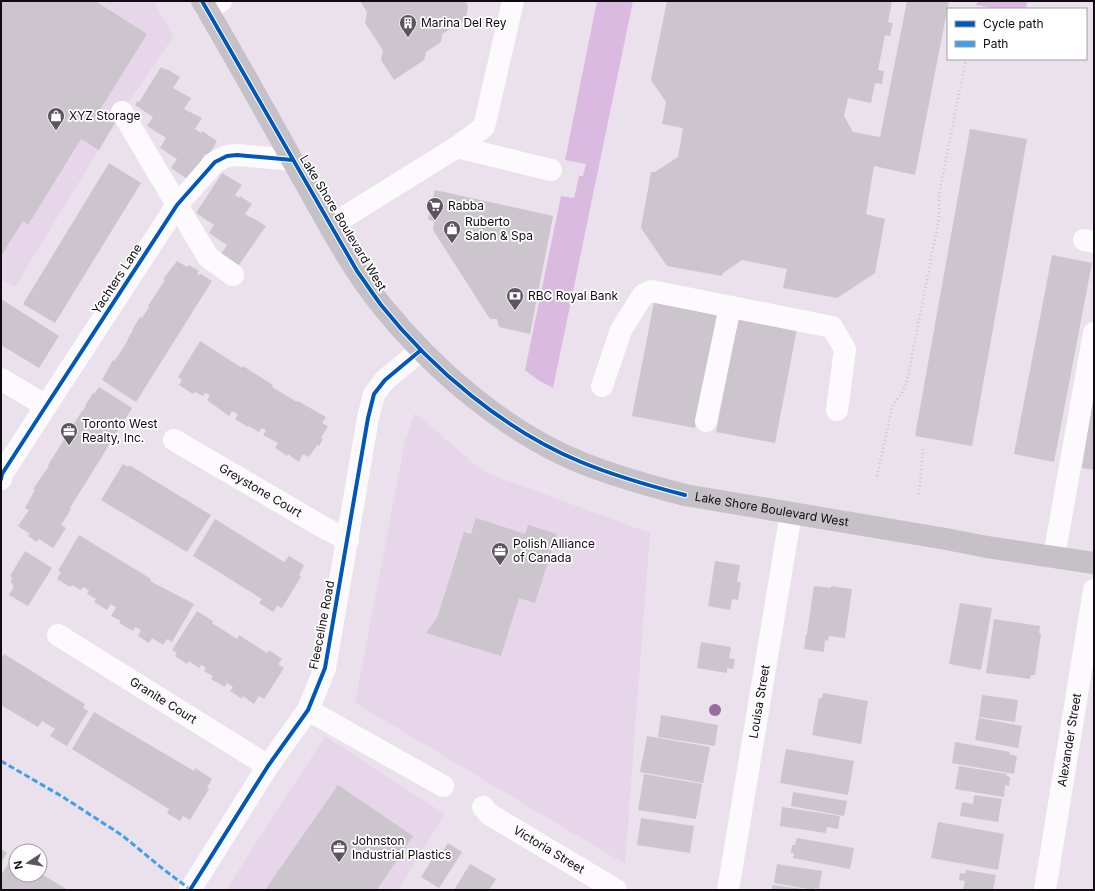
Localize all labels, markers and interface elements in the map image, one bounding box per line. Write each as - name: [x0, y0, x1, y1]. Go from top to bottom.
- legend: [947, 8, 1087, 60]
- building icon: Marina Del Rey: [398, 13, 418, 38]
- place label: Marina Del Rey: [421, 15, 507, 30]
- text: Cycle path: [983, 16, 1044, 31]
- text: Path: [983, 36, 1008, 51]
- shop icon: XYZ Storage: [46, 106, 66, 131]
- place label: XYZ Storage: [69, 108, 141, 123]
- street label: Lake Shore Boulevard West: [297, 152, 390, 293]
- supermarket icon: Rabba: [425, 196, 445, 221]
- place label: Rabba: [448, 198, 484, 213]
- place label: Ruberto Salon & Spa: [465, 214, 533, 243]
- shop icon: Ruberto Salon & Spa: [442, 219, 462, 244]
- street label: Yachters Lane: [88, 241, 145, 317]
- bank icon: RBC Royal Bank: [505, 286, 525, 311]
- place label: RBC Royal Bank: [528, 288, 619, 303]
- place label: Toronto West Realty, Inc.: [82, 416, 158, 445]
- office icon: Toronto West Realty, Inc.: [59, 421, 79, 446]
- street label: Greystone Court: [216, 460, 305, 520]
- street label: Lake Shore Boulevard West: [694, 489, 850, 529]
- place label: Polish Alliance of Canada: [513, 536, 595, 565]
- office icon: Polish Alliance of Canada: [490, 541, 510, 566]
- street label: Fleeceline Road: [306, 579, 337, 671]
- street label: Louisa Street: [745, 664, 773, 739]
- street label: Granite Court: [127, 674, 200, 727]
- street label: Alexander Street: [1054, 692, 1084, 788]
- street label: Victoria Street: [511, 822, 588, 877]
- place label: Johnston Industrial Plastics: [352, 833, 451, 862]
- office icon: Johnston Industrial Plastics: [329, 838, 349, 863]
- north arrow: [8, 843, 48, 883]
- text: N: [10, 860, 26, 871]

